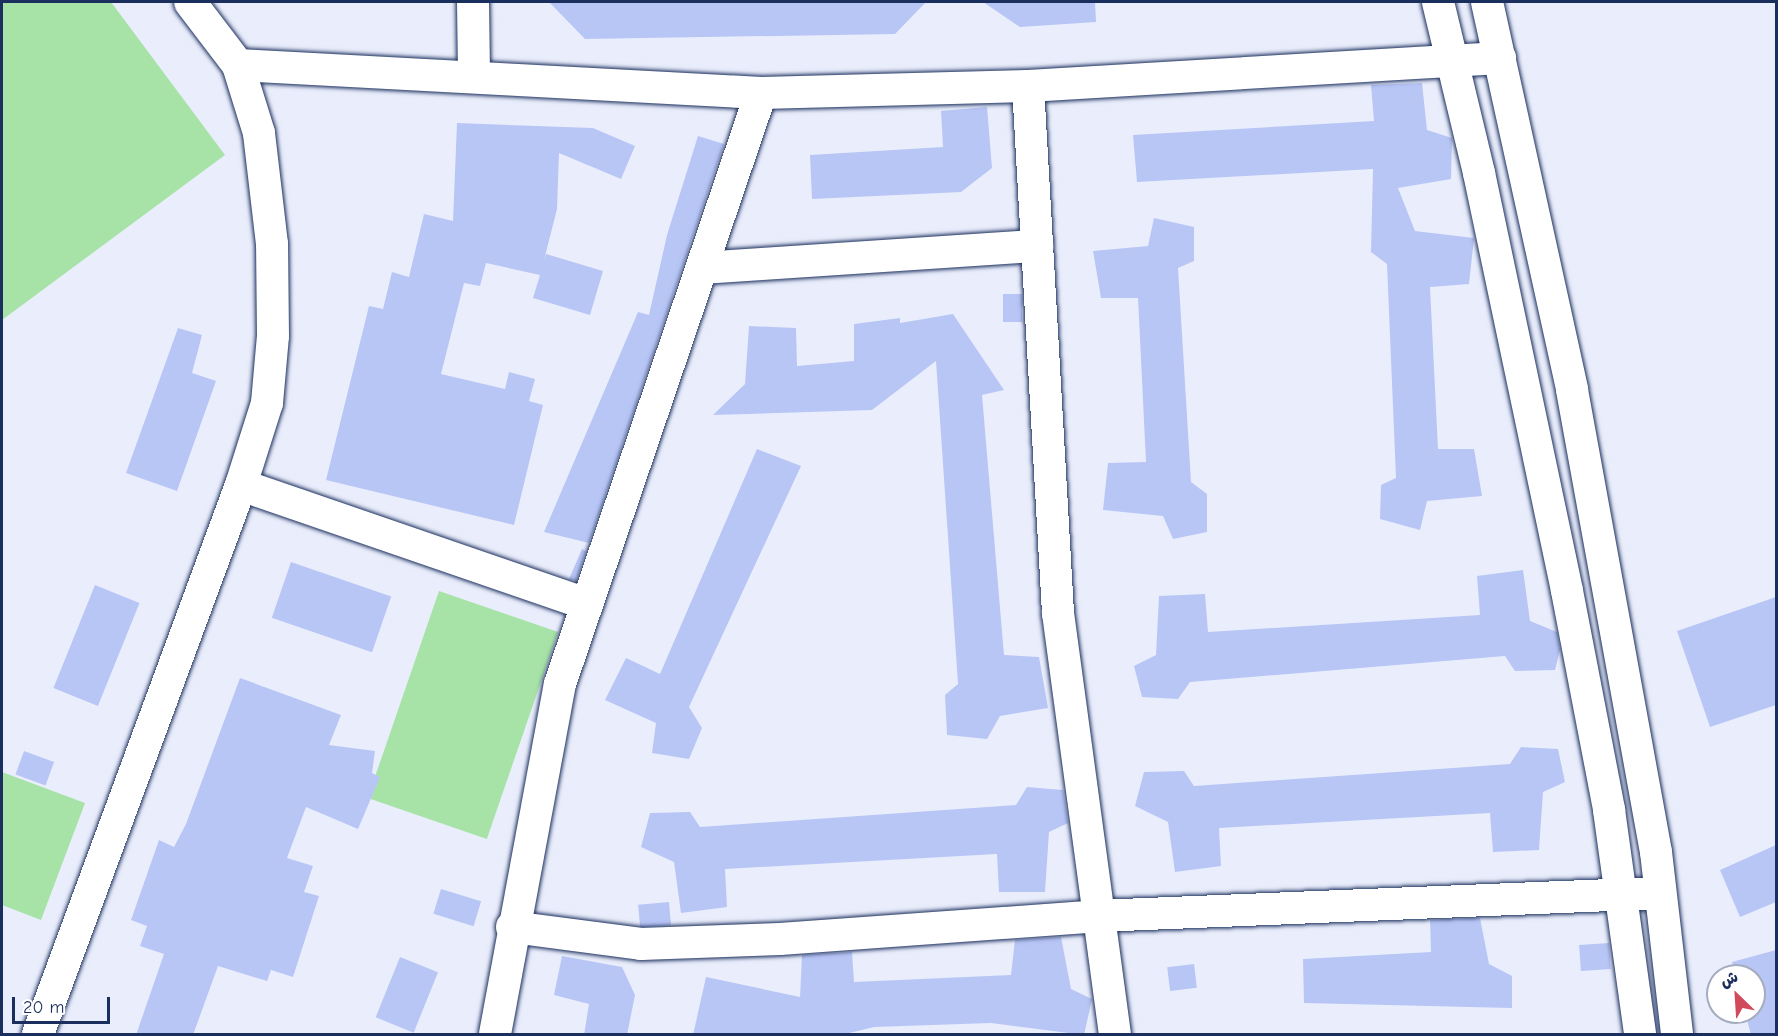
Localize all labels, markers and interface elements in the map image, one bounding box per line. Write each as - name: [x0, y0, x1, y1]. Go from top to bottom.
- north arrow: [1706, 964, 1766, 1024]
- text: ش: [1717, 968, 1741, 991]
- scale bar: [15, 985, 112, 1023]
- text: 20 m: [23, 997, 64, 1018]

